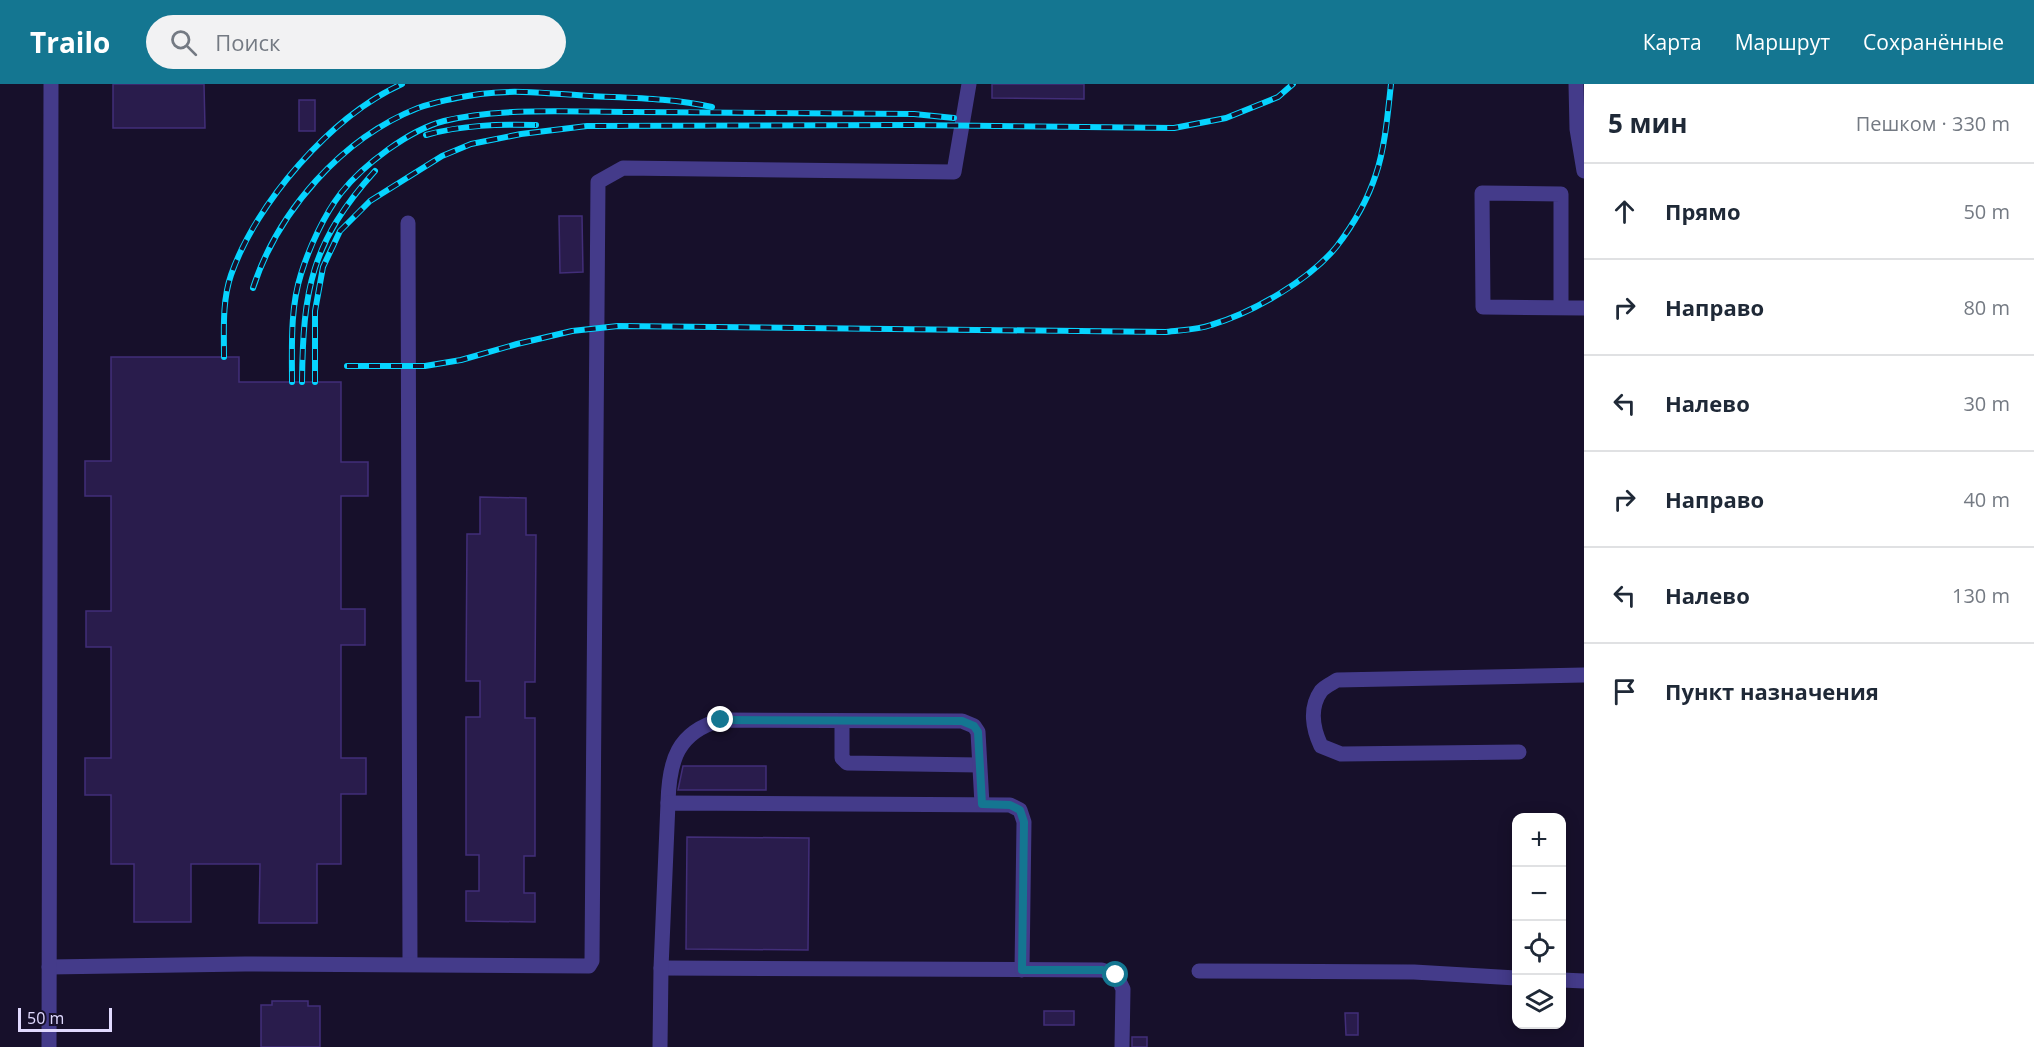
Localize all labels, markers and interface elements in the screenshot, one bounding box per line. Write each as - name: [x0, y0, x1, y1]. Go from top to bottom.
- search box: [146, 15, 566, 69]
- text: Trailo: [30, 23, 110, 61]
- icon: search: [167, 26, 200, 59]
- text: Поиск: [215, 27, 280, 57]
- text: Карта: [1643, 28, 1702, 56]
- text: Маршрут: [1735, 28, 1830, 56]
- text: Сохранённые: [1863, 28, 2004, 56]
- text: 5 мин: [1608, 105, 1688, 141]
- text: Пешком · 330 m: [1856, 110, 2010, 137]
- icon: ahead: [1608, 195, 1641, 228]
- text: Прямо: [1665, 196, 1741, 226]
- text: 50 m: [1963, 198, 2010, 225]
- icon: right: [1608, 291, 1641, 324]
- text: Направо: [1665, 292, 1764, 322]
- text: 80 m: [1963, 294, 2010, 321]
- icon: left: [1608, 387, 1641, 420]
- text: Налево: [1665, 388, 1750, 418]
- text: 30 m: [1963, 390, 2010, 417]
- icon: right: [1608, 483, 1641, 516]
- text: Направо: [1665, 484, 1764, 514]
- text: 40 m: [1963, 486, 2010, 513]
- icon: left: [1608, 579, 1641, 612]
- text: Налево: [1665, 580, 1750, 610]
- text: 130 m: [1952, 582, 2010, 609]
- icon: arrive: [1608, 675, 1641, 708]
- text: Пункт назначения: [1665, 676, 1879, 706]
- route end: [707, 706, 733, 732]
- map controls: [1512, 813, 1566, 1029]
- button: +: [1512, 813, 1566, 867]
- button: −: [1512, 867, 1566, 921]
- button: locate: [1512, 921, 1566, 975]
- route start: [1102, 961, 1128, 987]
- button: layers: [1512, 975, 1566, 1029]
- scale bar: [18, 1005, 112, 1032]
- text: 50 m: [27, 1007, 64, 1029]

